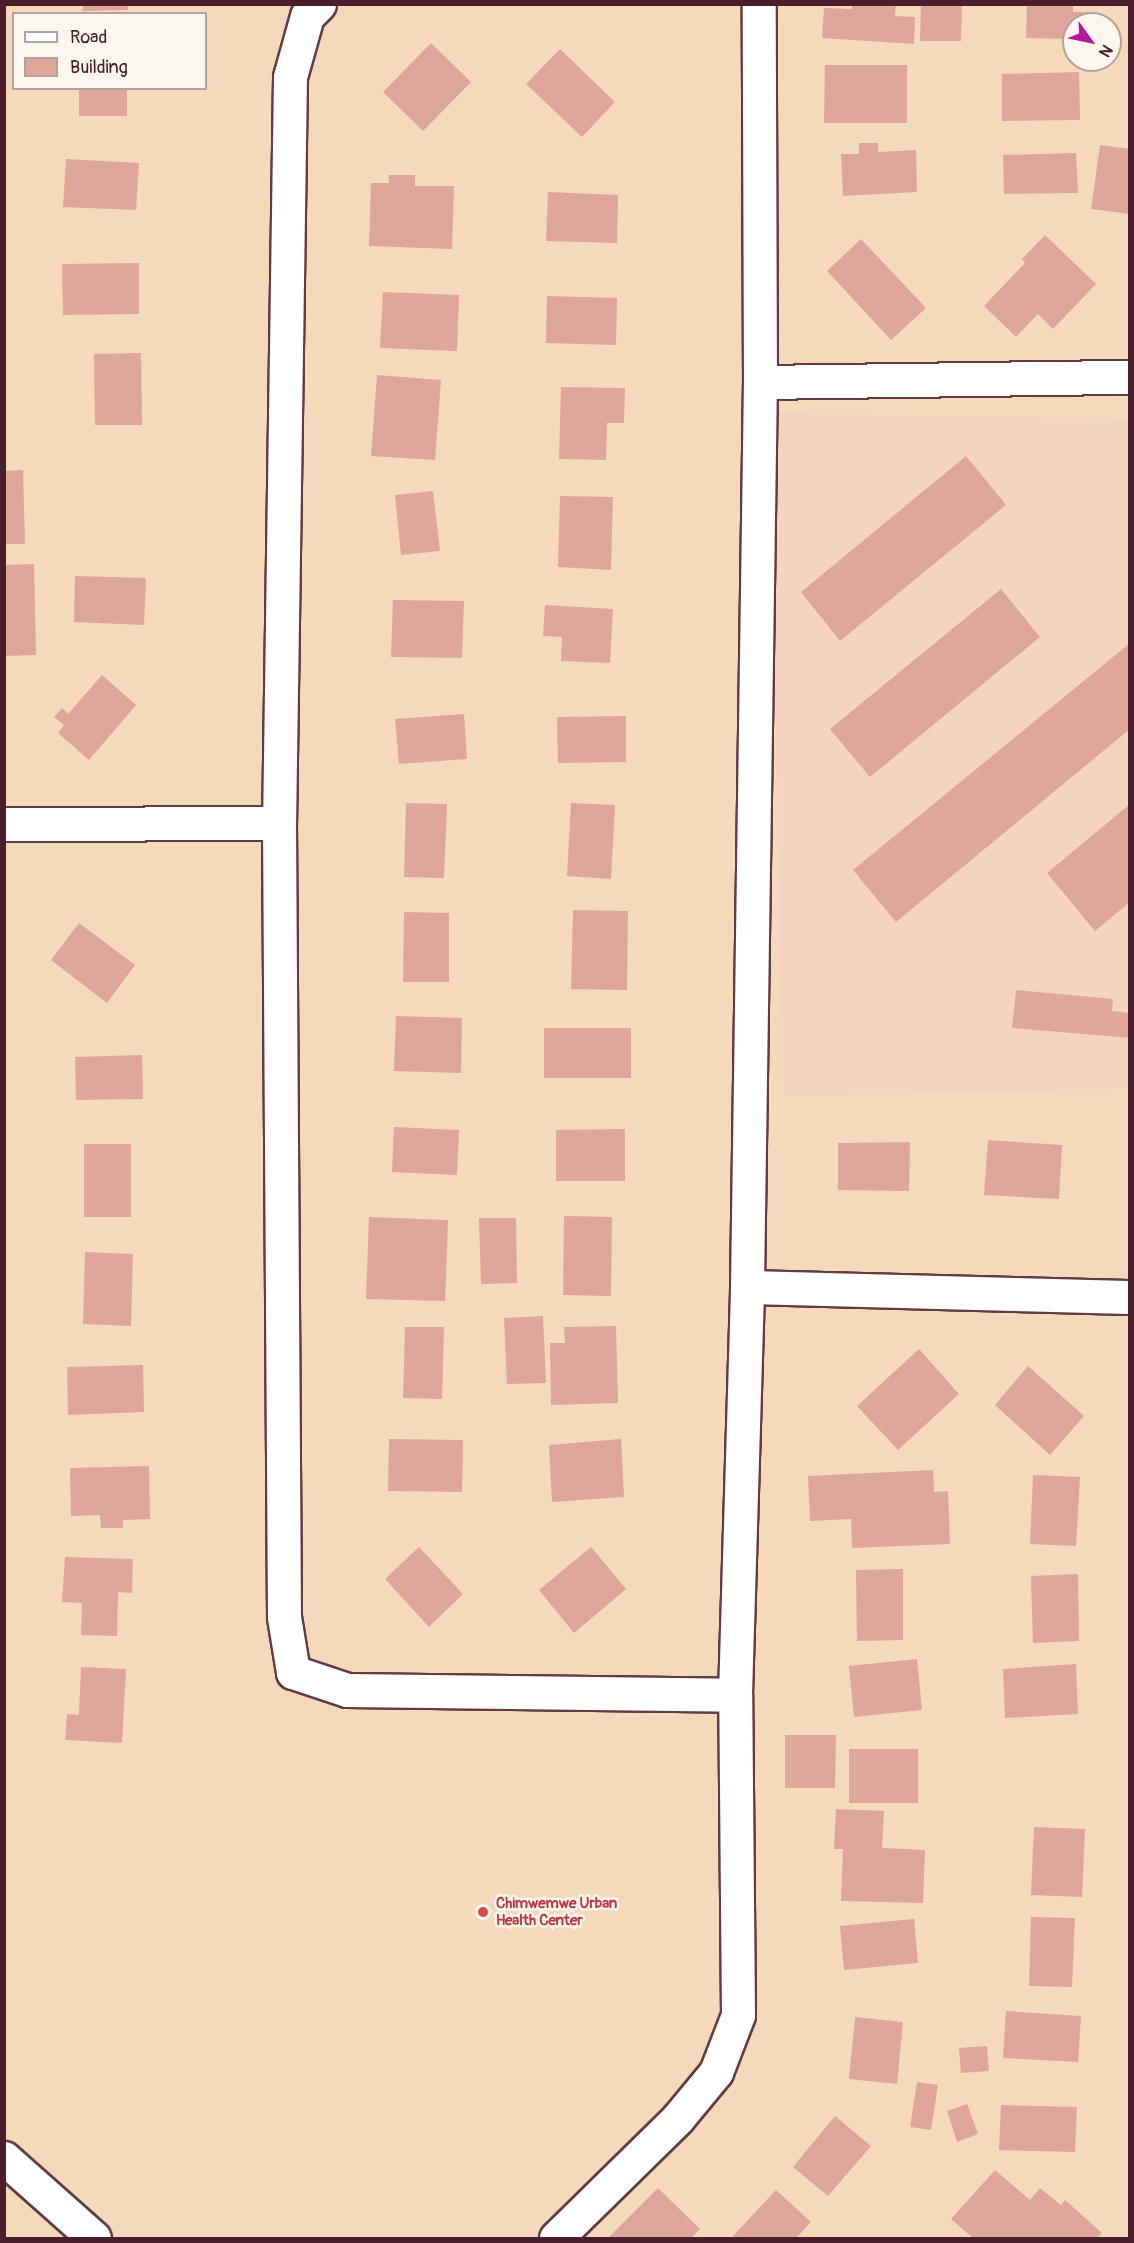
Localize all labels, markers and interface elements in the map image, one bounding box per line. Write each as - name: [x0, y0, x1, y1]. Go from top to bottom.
- legend: [12, 12, 207, 90]
- north arrow: [1062, 12, 1122, 72]
- text: Road: [70, 26, 107, 49]
- text: N: [1094, 41, 1117, 61]
- text: Building: [70, 56, 128, 79]
- place label: Chimwemwe Urban Health Center: [496, 1894, 617, 1929]
- marker: Chimwemwe Urban Health Center: [474, 1903, 492, 1921]

